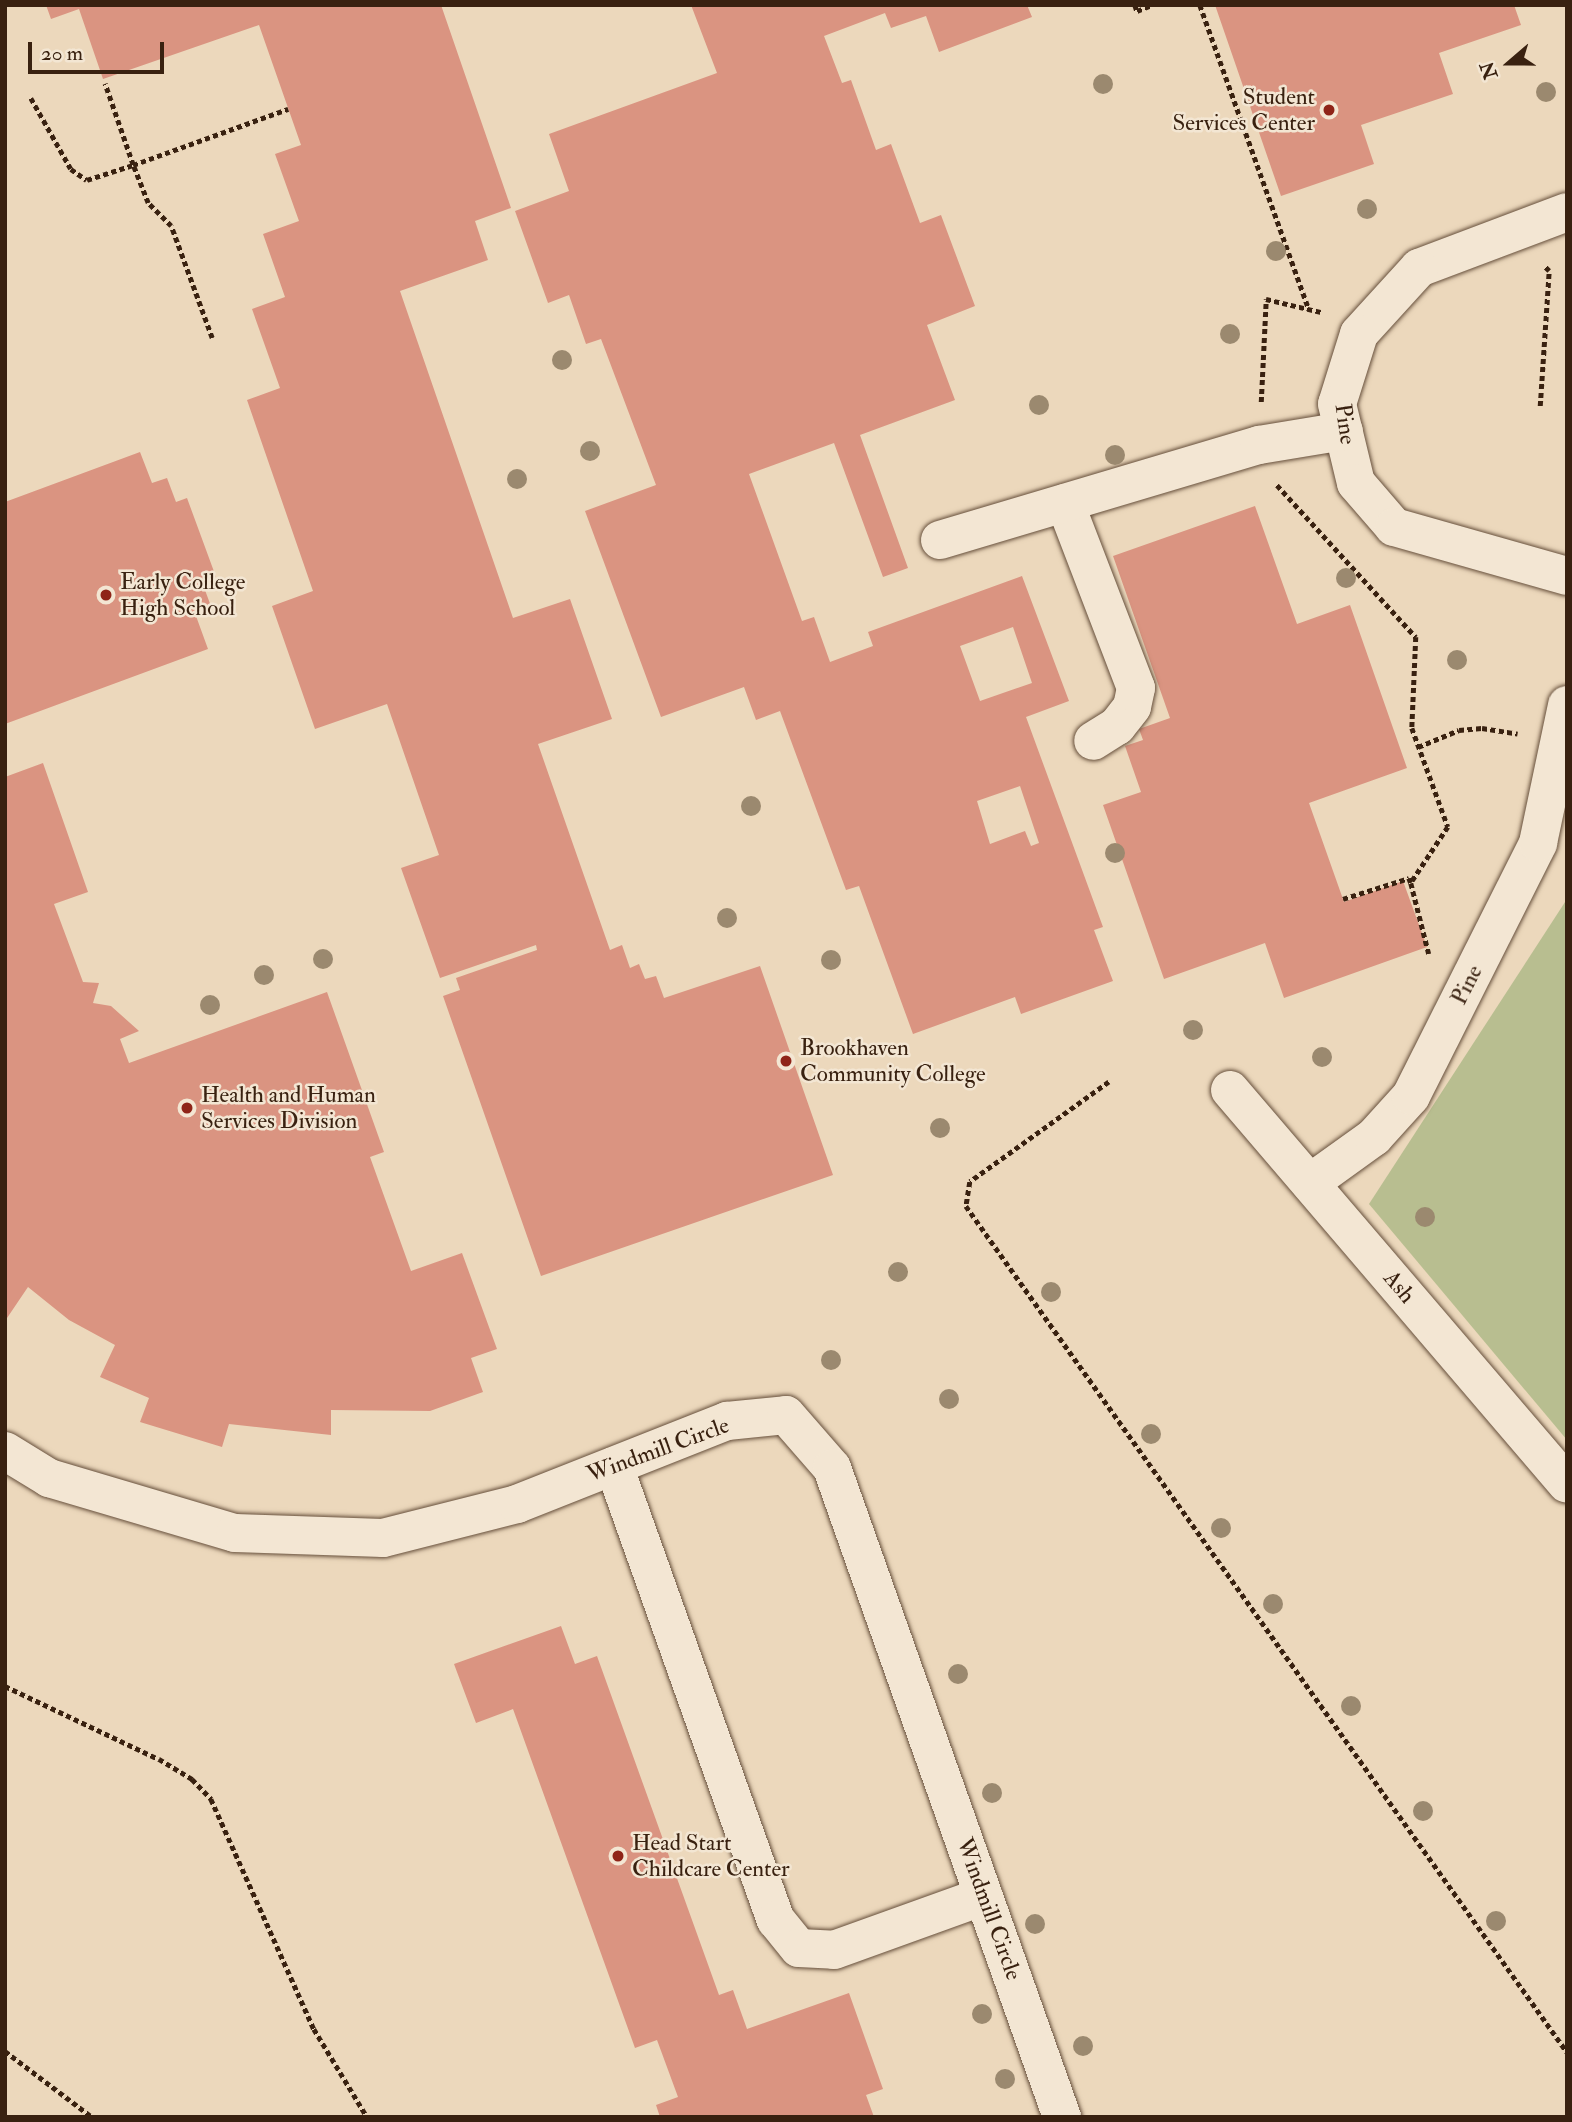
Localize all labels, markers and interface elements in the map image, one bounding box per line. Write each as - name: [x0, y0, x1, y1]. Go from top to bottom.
- scale bar: [32, 28, 168, 72]
- north arrow: [1474, 28, 1544, 98]
- text: 20 m: [41, 40, 83, 67]
- text: N: [1475, 58, 1503, 82]
- place label: Student Services Center: [1172, 83, 1315, 137]
- marker: Student Services Center: [1321, 102, 1337, 118]
- street label: Pine: [1328, 402, 1362, 446]
- place label: Early College High School: [120, 568, 245, 622]
- marker: Early College High School: [98, 587, 114, 603]
- street label: Pine: [1445, 960, 1489, 1010]
- place label: Brookhaven Community College: [800, 1034, 986, 1088]
- marker: Brookhaven Community College: [778, 1053, 794, 1069]
- place label: Health and Human Services Division: [201, 1081, 376, 1135]
- marker: Health and Human Services Division: [179, 1100, 195, 1116]
- street label: Ash: [1377, 1265, 1421, 1309]
- street label: Windmill Circle: [583, 1412, 733, 1488]
- place label: Head Start Childcare Center: [632, 1829, 790, 1883]
- street label: Windmill Circle: [951, 1834, 1027, 1984]
- marker: Head Start Childcare Center: [610, 1848, 626, 1864]

